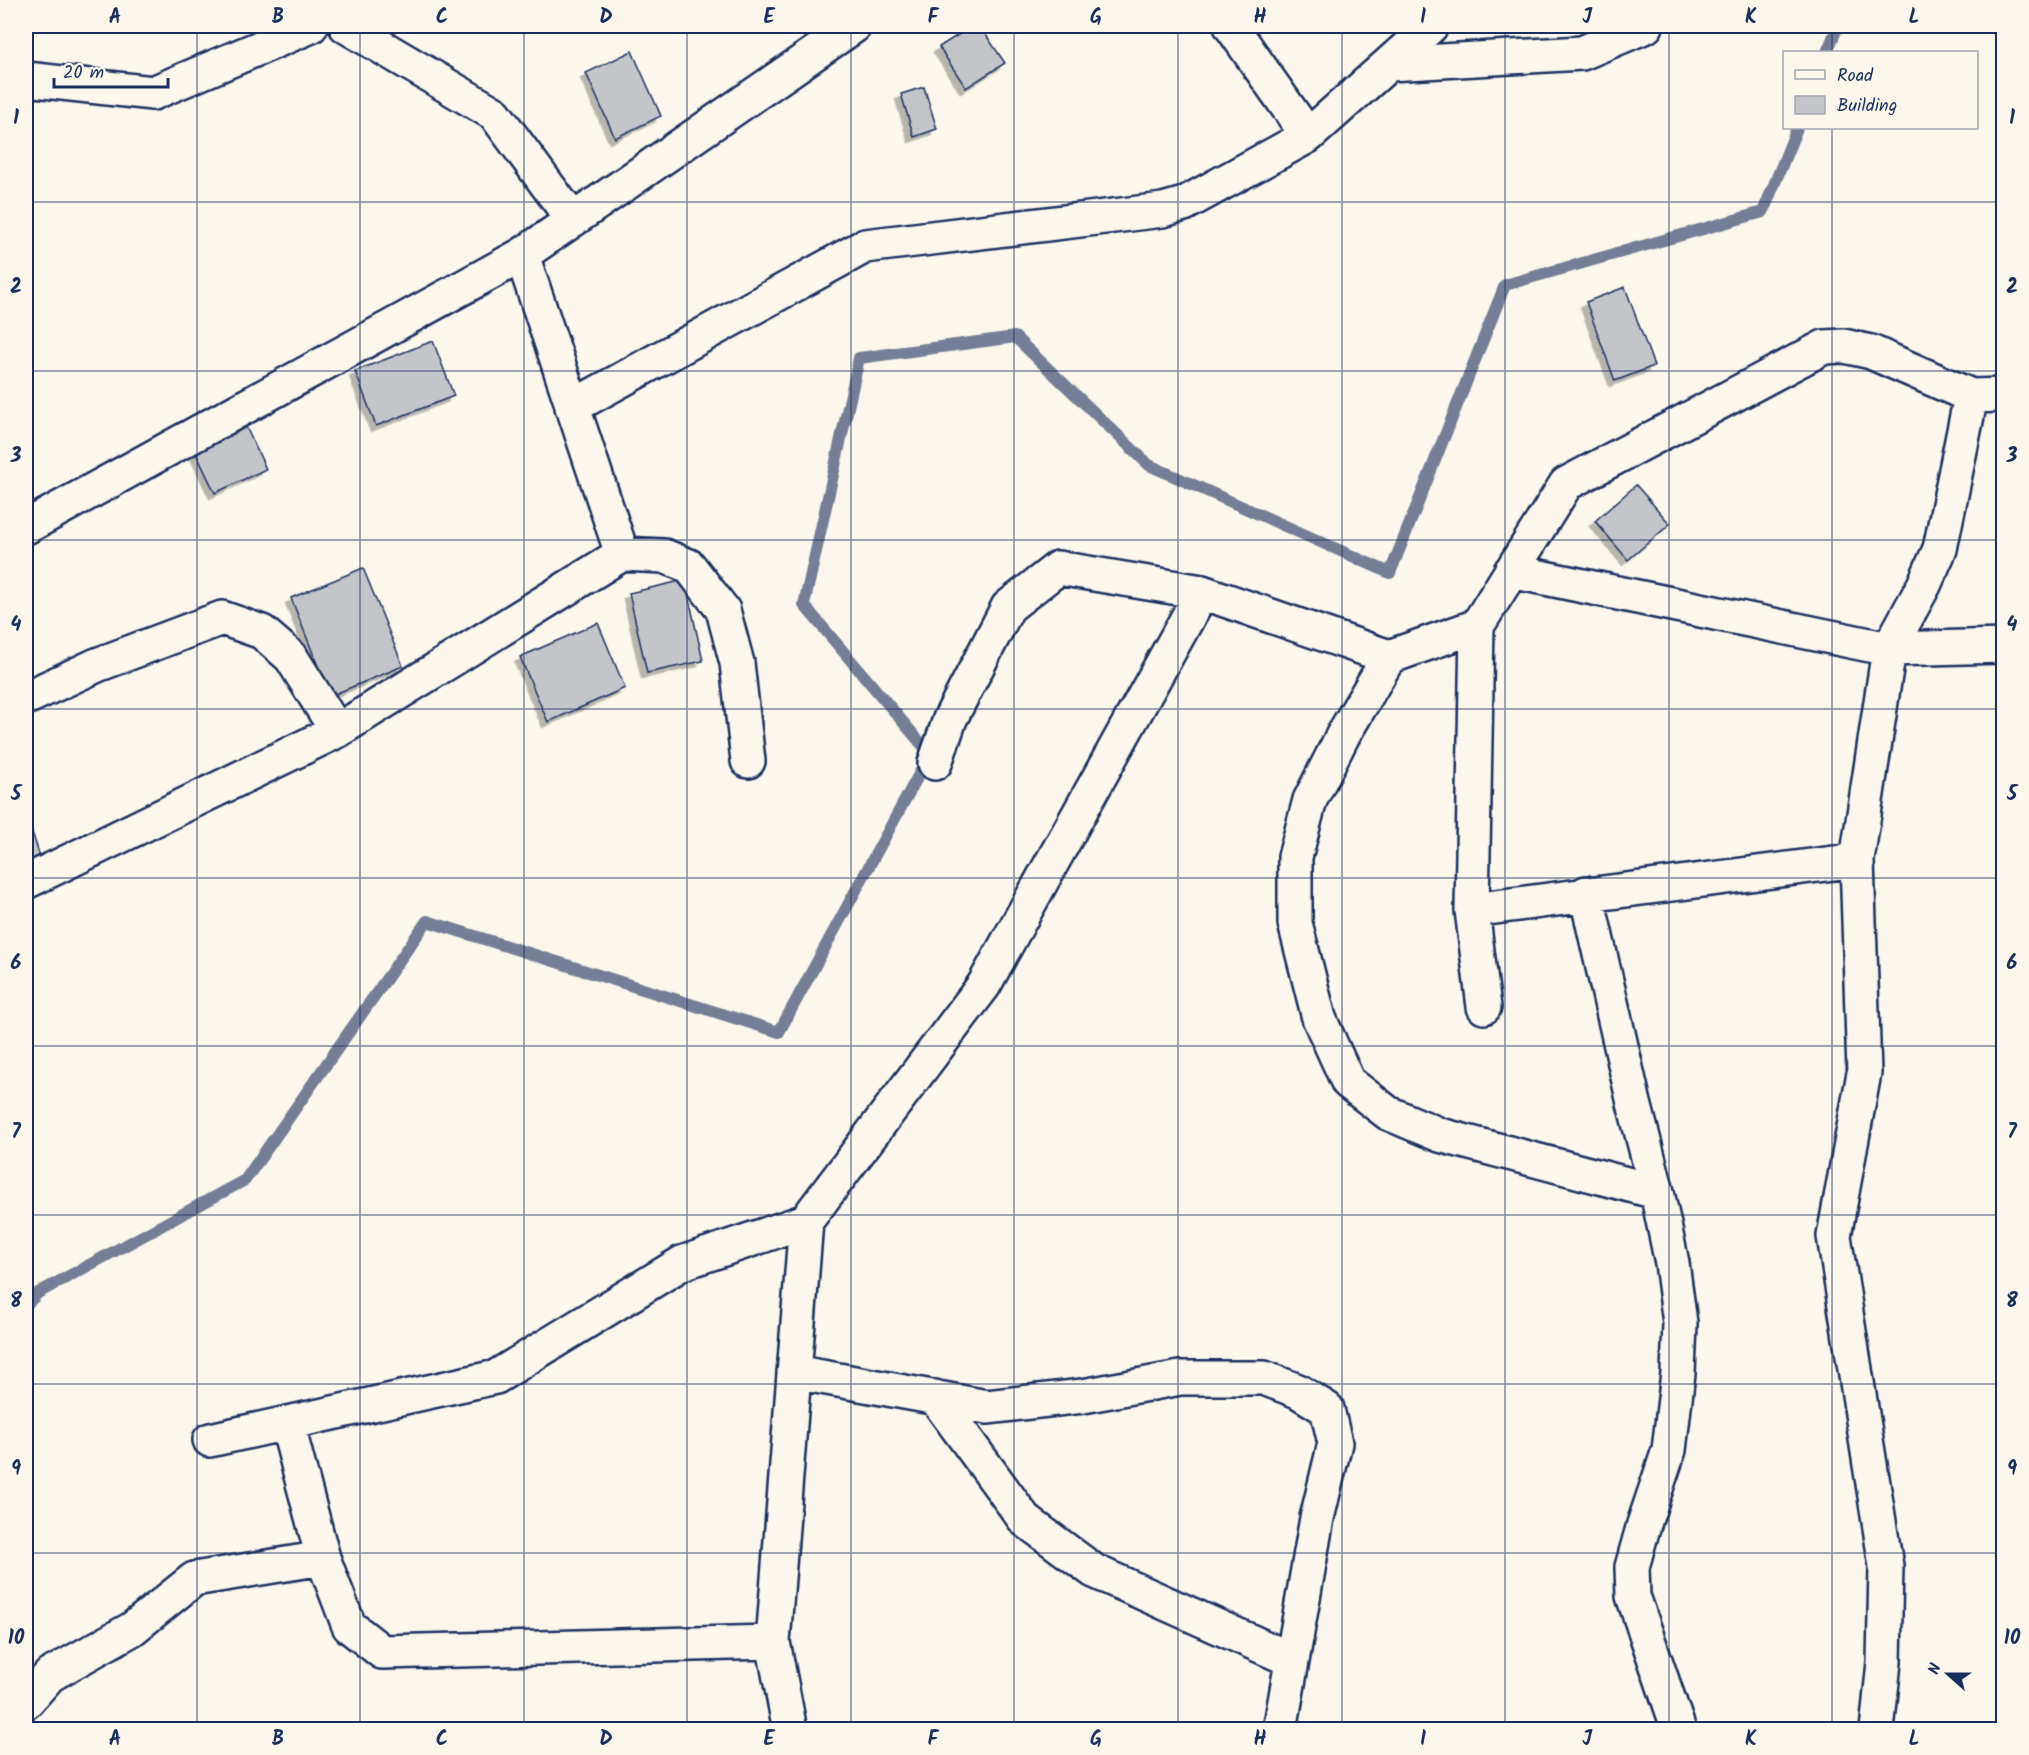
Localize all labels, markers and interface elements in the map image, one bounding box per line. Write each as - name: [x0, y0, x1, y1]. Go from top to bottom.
- text: A: [109, 2, 121, 34]
- text: B: [272, 2, 284, 34]
- text: C: [436, 2, 448, 34]
- text: D: [599, 2, 613, 34]
- text: E: [763, 2, 775, 34]
- text: F: [928, 2, 940, 34]
- text: G: [1090, 2, 1102, 34]
- text: H: [1253, 2, 1267, 34]
- text: I: [1420, 2, 1426, 34]
- text: J: [1582, 2, 1593, 34]
- text: K: [1745, 2, 1757, 34]
- text: L: [1909, 2, 1919, 34]
- scale bar: [54, 51, 168, 89]
- legend: [1783, 51, 1978, 129]
- text: 20 m: [63, 59, 104, 88]
- text: Road: [1837, 62, 1874, 91]
- text: Building: [1837, 92, 1897, 121]
- text: 1: [13, 103, 19, 135]
- text: 1: [2009, 103, 2015, 135]
- text: 2: [10, 272, 22, 304]
- text: 2: [2006, 272, 2018, 304]
- text: 3: [10, 441, 22, 473]
- text: 3: [2006, 441, 2018, 473]
- text: 4: [11, 610, 22, 642]
- text: 4: [2007, 610, 2018, 642]
- text: 5: [10, 779, 23, 811]
- text: 5: [2006, 779, 2019, 811]
- text: 6: [11, 948, 22, 980]
- text: 6: [2007, 948, 2018, 980]
- text: 7: [11, 1117, 21, 1149]
- text: 7: [2007, 1117, 2017, 1149]
- text: 8: [10, 1286, 22, 1318]
- text: 8: [2006, 1286, 2018, 1318]
- text: 9: [11, 1454, 21, 1486]
- text: 9: [2007, 1454, 2017, 1486]
- text: 10: [8, 1623, 25, 1655]
- text: 10: [2004, 1623, 2021, 1655]
- north arrow: [1918, 1644, 1978, 1704]
- text: N: [1922, 1660, 1949, 1678]
- text: A: [109, 1724, 121, 1755]
- text: B: [272, 1724, 284, 1755]
- text: C: [436, 1724, 448, 1755]
- text: D: [599, 1724, 613, 1755]
- text: E: [763, 1724, 775, 1755]
- text: F: [928, 1724, 940, 1755]
- text: G: [1090, 1724, 1102, 1755]
- text: H: [1253, 1724, 1267, 1755]
- text: I: [1420, 1724, 1426, 1755]
- text: J: [1582, 1724, 1593, 1755]
- text: K: [1745, 1724, 1757, 1755]
- text: L: [1909, 1724, 1919, 1755]

